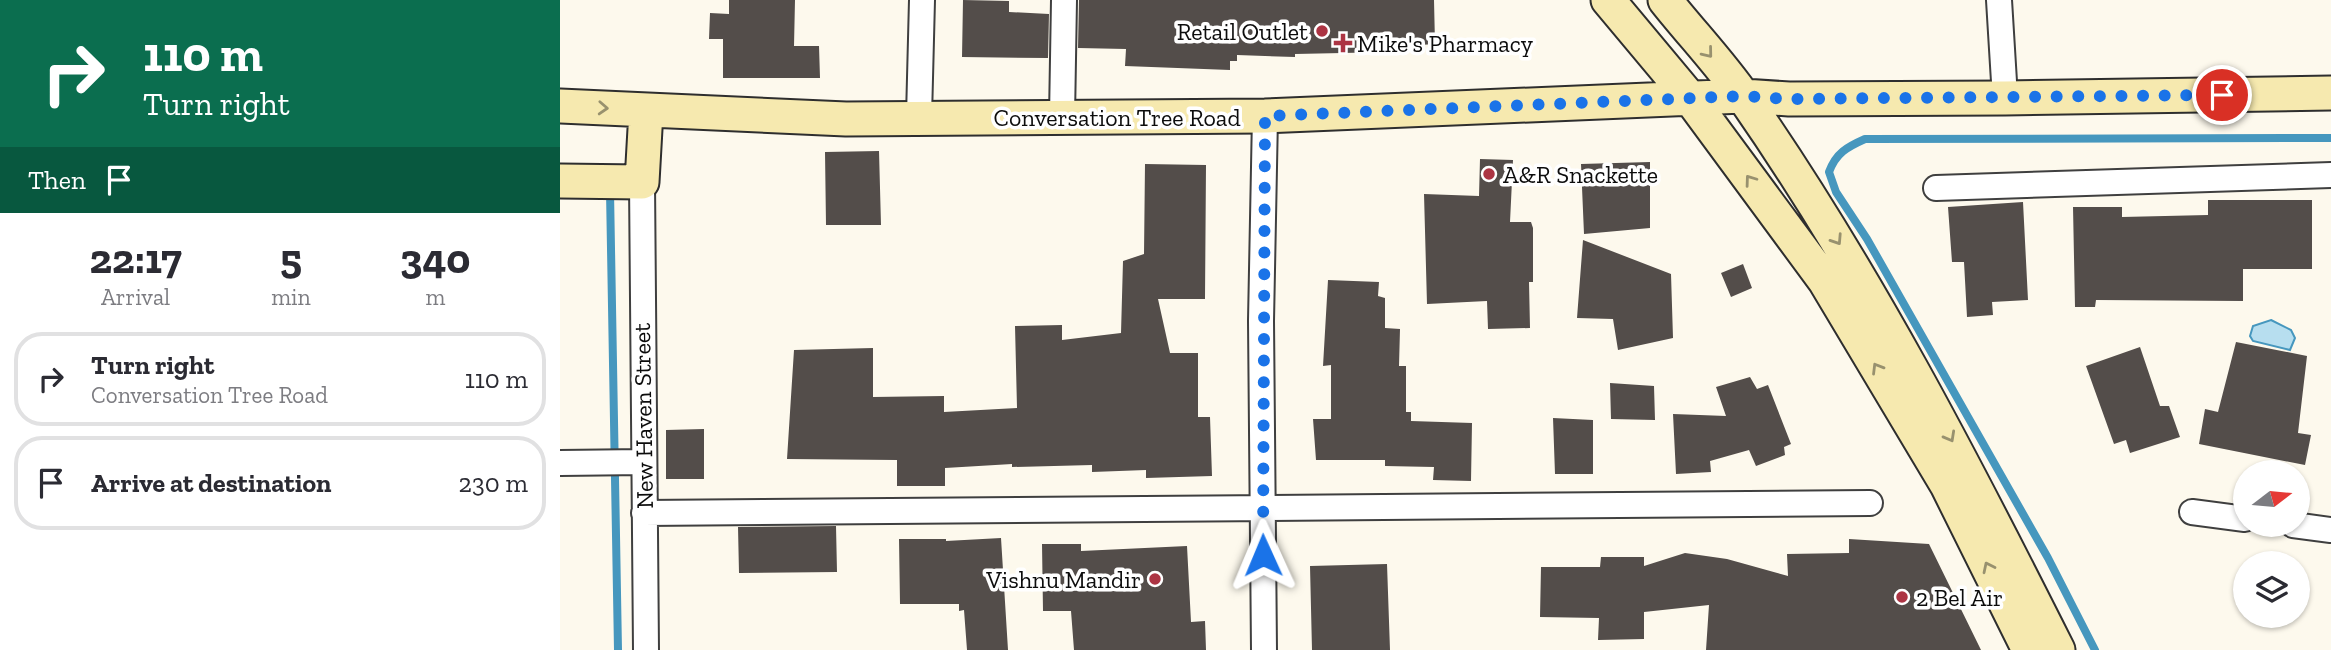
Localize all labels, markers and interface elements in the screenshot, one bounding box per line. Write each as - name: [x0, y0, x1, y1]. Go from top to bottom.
- place label: Retail Outlet: [1177, 17, 1308, 46]
- marker: Retail Outlet: [1314, 23, 1330, 39]
- text: 110 m: [143, 25, 263, 84]
- icon: right: [28, 28, 119, 119]
- place label: Mike's Pharmacy: [1357, 29, 1534, 58]
- marker: Mike's Pharmacy: [1335, 35, 1351, 51]
- one-way arrow: [1699, 45, 1712, 57]
- pin: [2192, 65, 2252, 125]
- icon: arrive: [2203, 76, 2241, 114]
- text: Turn right: [143, 85, 290, 123]
- one-way arrow: [598, 101, 609, 116]
- street label: Conversation Tree Road: [993, 103, 1241, 132]
- place label: A&R Snackette: [1503, 160, 1658, 189]
- icon: arrive: [100, 161, 138, 199]
- text: Then: [28, 164, 86, 196]
- marker: A&R Snackette: [1481, 166, 1497, 182]
- one-way arrow: [1746, 175, 1759, 188]
- one-way arrow: [1829, 232, 1842, 245]
- text: 22:17: [89, 233, 182, 284]
- text: 5: [280, 233, 302, 284]
- text: 340: [400, 233, 471, 284]
- text: Arrival: [101, 283, 170, 311]
- text: min: [271, 283, 311, 311]
- text: m: [425, 283, 445, 311]
- street label: New Haven Street: [627, 323, 659, 509]
- text: Turn right: [91, 349, 214, 381]
- icon: right: [32, 360, 70, 398]
- text: 110 m: [465, 363, 528, 395]
- one-way arrow: [1872, 363, 1885, 376]
- text: Conversation Tree Road: [91, 381, 328, 409]
- one-way arrow: [1942, 430, 1955, 443]
- north arrow: [2233, 460, 2310, 537]
- map controls: [2233, 460, 2310, 628]
- icon: arrive: [32, 464, 70, 502]
- text: Arrive at destination: [91, 467, 331, 499]
- text: 230 m: [459, 467, 528, 499]
- position arrow: [1226, 518, 1300, 592]
- button: layers: [2233, 551, 2310, 628]
- one-way arrow: [1982, 562, 1996, 574]
- place label: Vishnu Mandir: [985, 565, 1141, 594]
- marker: Vishnu Mandir: [1147, 571, 1163, 587]
- place label: 2 Bel Air: [1916, 583, 2003, 612]
- marker: 2 Bel Air: [1894, 589, 1910, 605]

